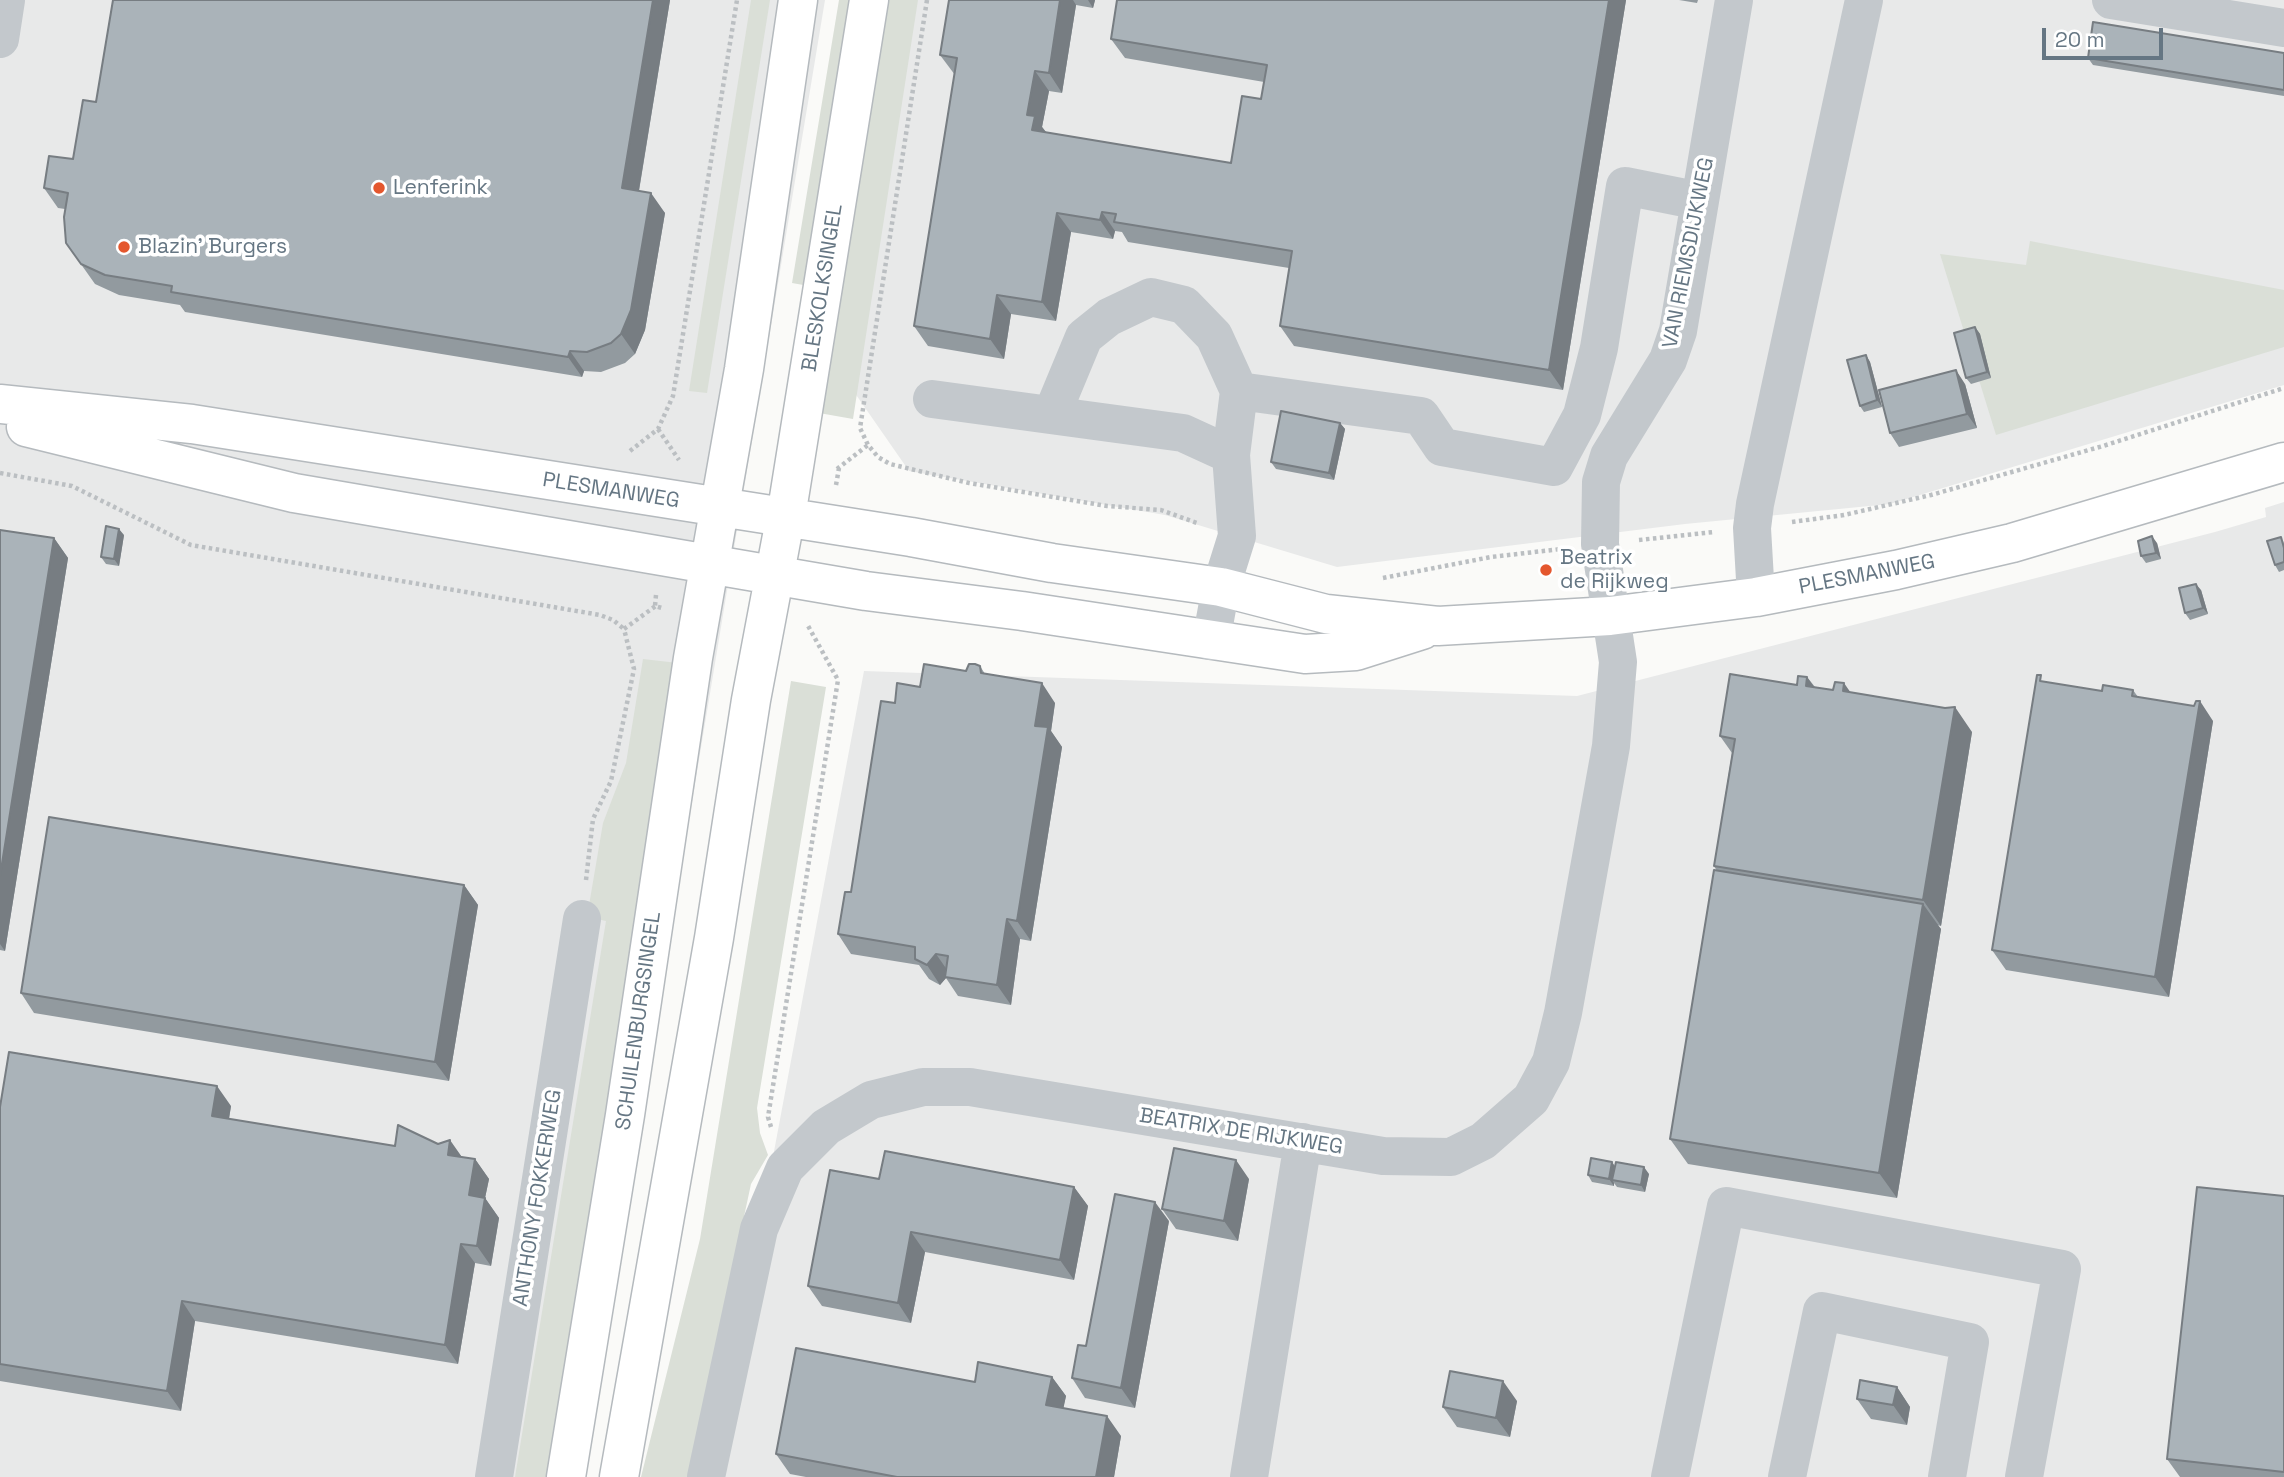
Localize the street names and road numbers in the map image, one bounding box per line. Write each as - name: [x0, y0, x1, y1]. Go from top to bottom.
- street label: VAN RIEMSDIJKWEG: [1658, 155, 1720, 351]
- street label: BLESKOLKSINGEL: [797, 202, 849, 374]
- street label: PLESMANWEG: [541, 468, 681, 514]
- street label: PLESMANWEG: [1797, 549, 1937, 601]
- street label: SCHUILENBURGSINGEL: [611, 910, 667, 1132]
- street label: ANTHONY FOKKERWEG: [508, 1088, 568, 1308]
- street label: BEATRIX DE RIJKWEG: [1137, 1103, 1345, 1161]

